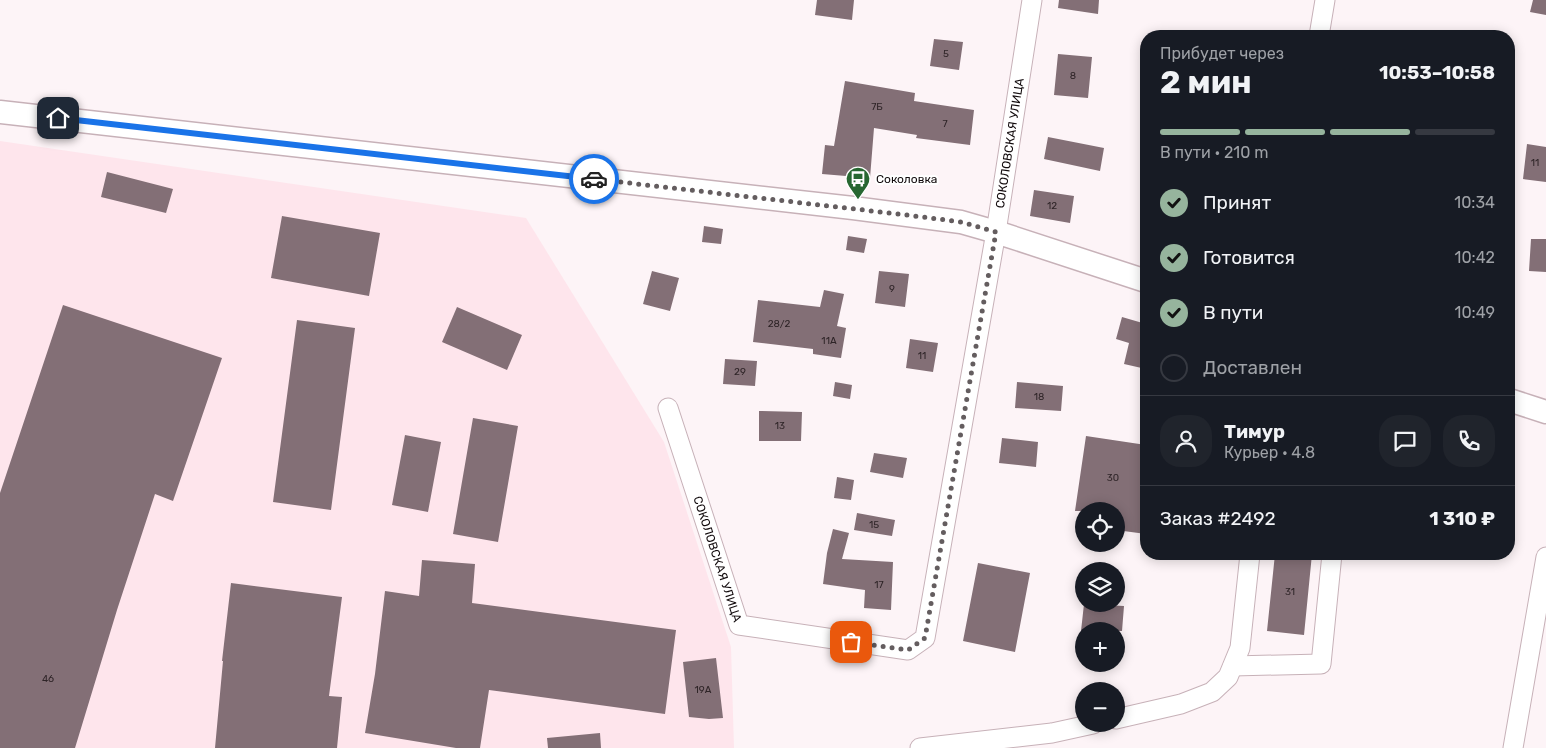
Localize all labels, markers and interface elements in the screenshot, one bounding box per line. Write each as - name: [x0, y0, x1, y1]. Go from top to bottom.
- text: Прибудет через: [1160, 44, 1284, 63]
- house number: 5: [943, 48, 949, 60]
- text: 10:53–10:58: [1379, 61, 1495, 84]
- text: 2 мин: [1160, 63, 1252, 101]
- house number: 8: [1070, 70, 1076, 82]
- street label: СОКОЛОВСКАЯ УЛИЦА: [993, 77, 1027, 209]
- pin: [37, 97, 79, 139]
- house number: 7Б: [871, 101, 883, 113]
- icon: home: [44, 104, 72, 132]
- house number: 7: [942, 118, 948, 130]
- text: В пути · 210 m: [1160, 143, 1268, 162]
- courier: [569, 154, 619, 204]
- house number: 11: [1531, 157, 1539, 169]
- icon: car: [580, 165, 608, 193]
- bus stop icon: Соколовка: [845, 166, 871, 200]
- place label: Соколовка: [876, 172, 937, 186]
- icon: check: [1160, 189, 1188, 217]
- text: Принят: [1203, 191, 1271, 214]
- text: 10:34: [1454, 193, 1495, 212]
- house number: 12: [1047, 200, 1057, 212]
- icon: check: [1160, 244, 1188, 272]
- text: Готовится: [1203, 246, 1295, 269]
- text: 10:42: [1455, 248, 1495, 267]
- house number: 9: [889, 283, 895, 295]
- icon: check: [1160, 299, 1188, 327]
- text: В пути: [1203, 301, 1263, 324]
- text: 10:49: [1455, 303, 1495, 322]
- house number: 28/2: [768, 318, 790, 330]
- house number: 11А: [821, 335, 837, 347]
- house number: 11: [918, 350, 926, 362]
- text: Доставлен: [1203, 356, 1302, 379]
- house number: 29: [734, 366, 746, 378]
- house number: 18: [1034, 391, 1044, 403]
- button: person: [1160, 415, 1212, 467]
- button: chat: [1379, 415, 1431, 467]
- button: phone: [1443, 415, 1495, 467]
- house number: 13: [775, 420, 785, 432]
- text: Тимур: [1224, 420, 1285, 443]
- text: Курьер · 4.8: [1224, 443, 1315, 462]
- house number: 30: [1107, 472, 1119, 484]
- street label: СОКОЛОВСКАЯ УЛИЦА: [690, 494, 745, 624]
- map controls: [1075, 502, 1125, 732]
- button: locate: [1075, 502, 1125, 552]
- text: Заказ #2492: [1160, 507, 1276, 530]
- text: 1 310 ₽: [1429, 507, 1495, 530]
- house number: 15: [869, 519, 879, 531]
- button: layers: [1075, 562, 1125, 612]
- house number: 17: [874, 579, 884, 591]
- house number: 31: [1285, 586, 1295, 598]
- pin: [830, 621, 872, 663]
- button: +: [1075, 622, 1125, 672]
- icon: bag: [837, 628, 865, 656]
- house number: 46: [42, 673, 54, 685]
- button: −: [1075, 682, 1125, 732]
- house number: 19А: [695, 684, 712, 696]

